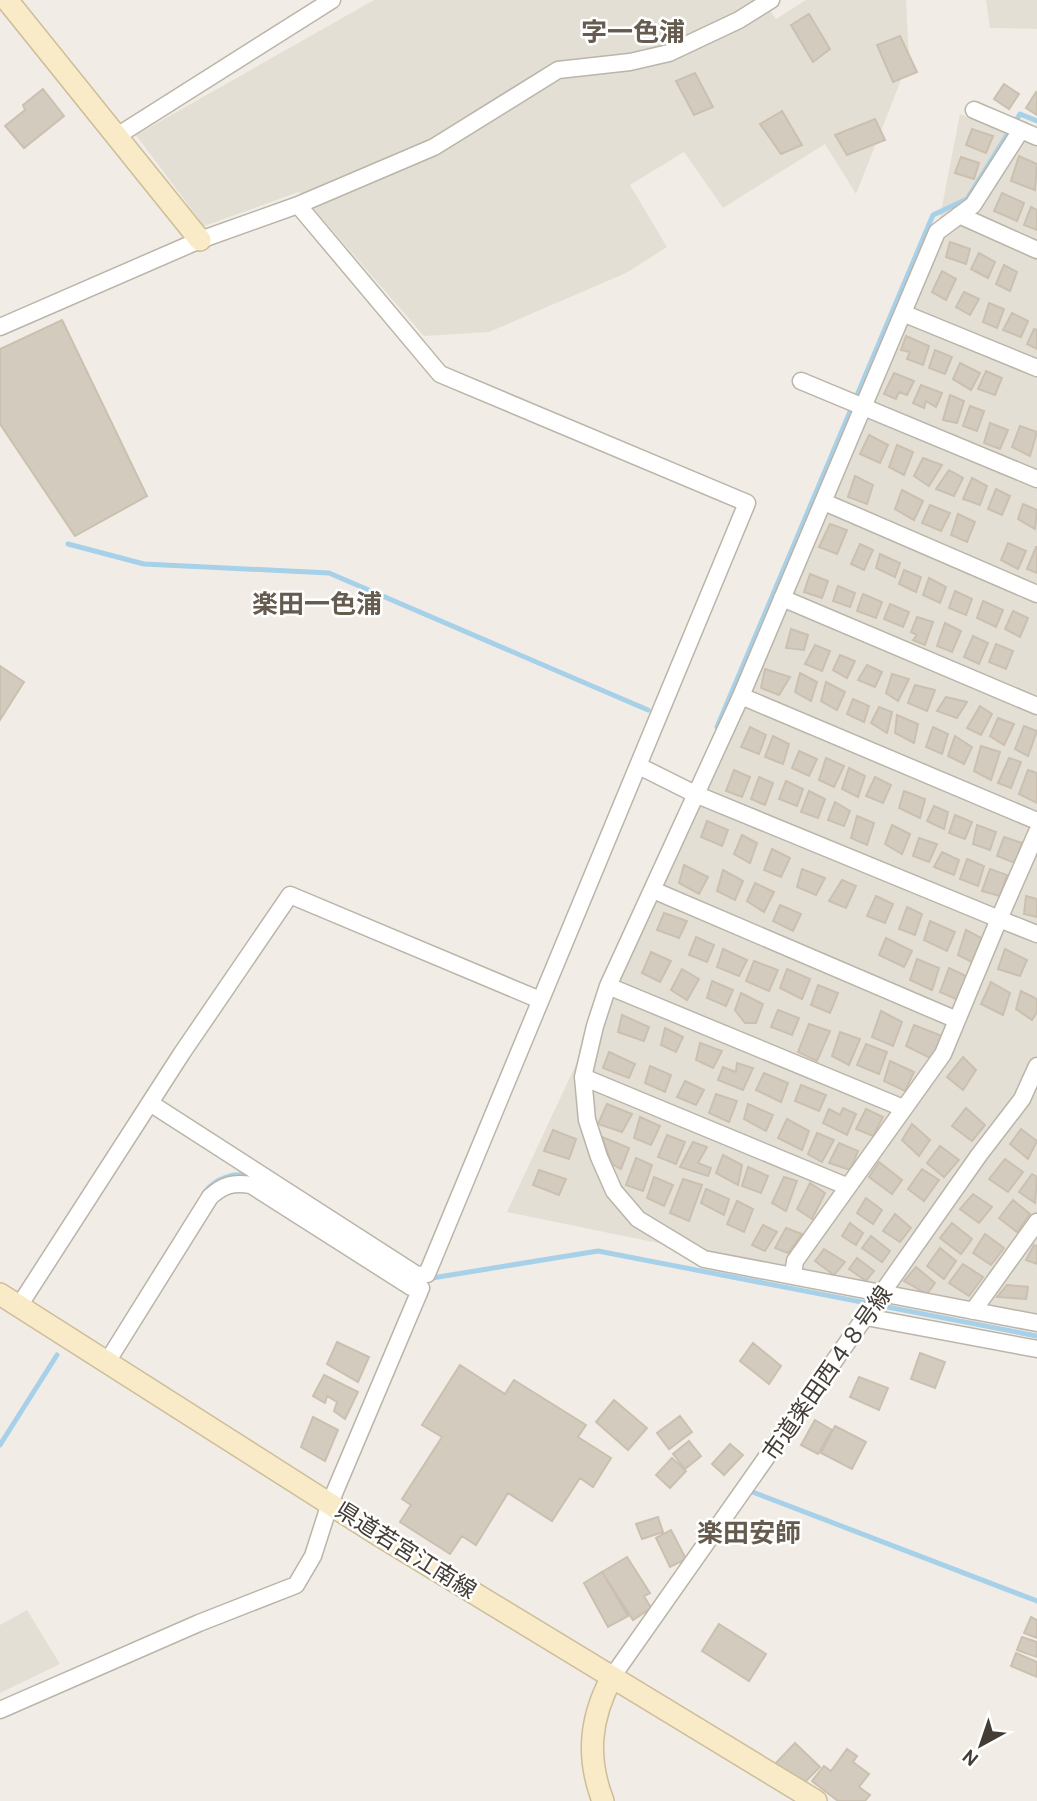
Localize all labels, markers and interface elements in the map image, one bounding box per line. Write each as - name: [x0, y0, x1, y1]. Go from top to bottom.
- district label: 字一色浦: [581, 16, 685, 48]
- district label: 楽田一色浦: [252, 588, 382, 620]
- street label: 市道楽田西４８号線: [756, 1280, 898, 1466]
- street label: 県道若宮江南線: [330, 1495, 482, 1605]
- district label: 楽田安師: [697, 1517, 801, 1549]
- north arrow: [946, 1710, 1016, 1780]
- text: N: [958, 1745, 983, 1771]

